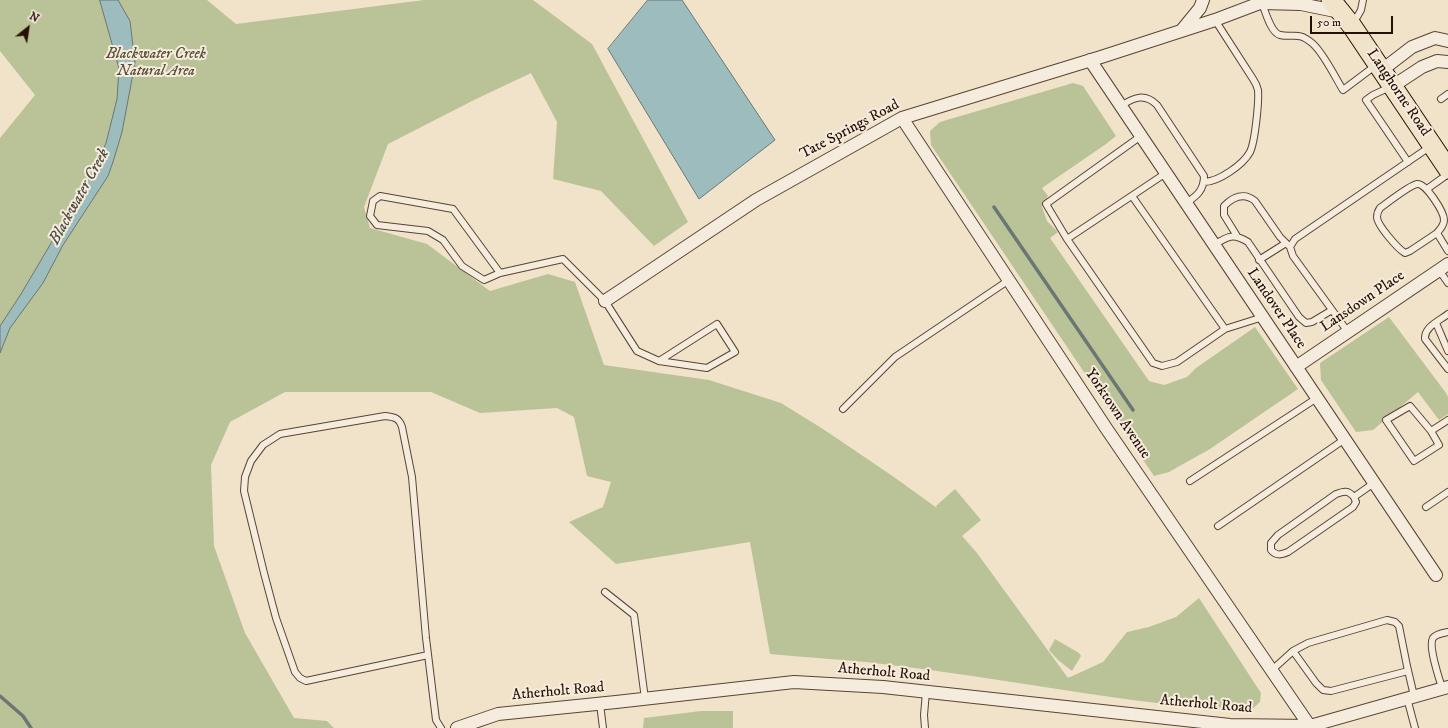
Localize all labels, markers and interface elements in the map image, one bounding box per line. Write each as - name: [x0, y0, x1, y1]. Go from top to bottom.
- north arrow: [8, 8, 48, 48]
- scale bar: [1312, 8, 1395, 34]
- text: N: [27, 9, 41, 26]
- text: 50 m: [1317, 15, 1341, 30]
- park label: Blackwater Creek Natural Area: [106, 46, 206, 81]
- street label: Langhorne Road: [1362, 46, 1434, 140]
- street label: Tate Springs Road: [797, 96, 903, 164]
- water label: Blackwater Creek: [46, 146, 114, 248]
- street label: Landover Place: [1242, 265, 1310, 353]
- street label: Lansdown Place: [1318, 267, 1408, 337]
- street label: Yorktown Avenue: [1080, 366, 1154, 462]
- street label: Atherholt Road: [837, 660, 931, 686]
- street label: Atherholt Road: [511, 679, 605, 705]
- street label: Atherholt Road: [1159, 692, 1253, 718]

